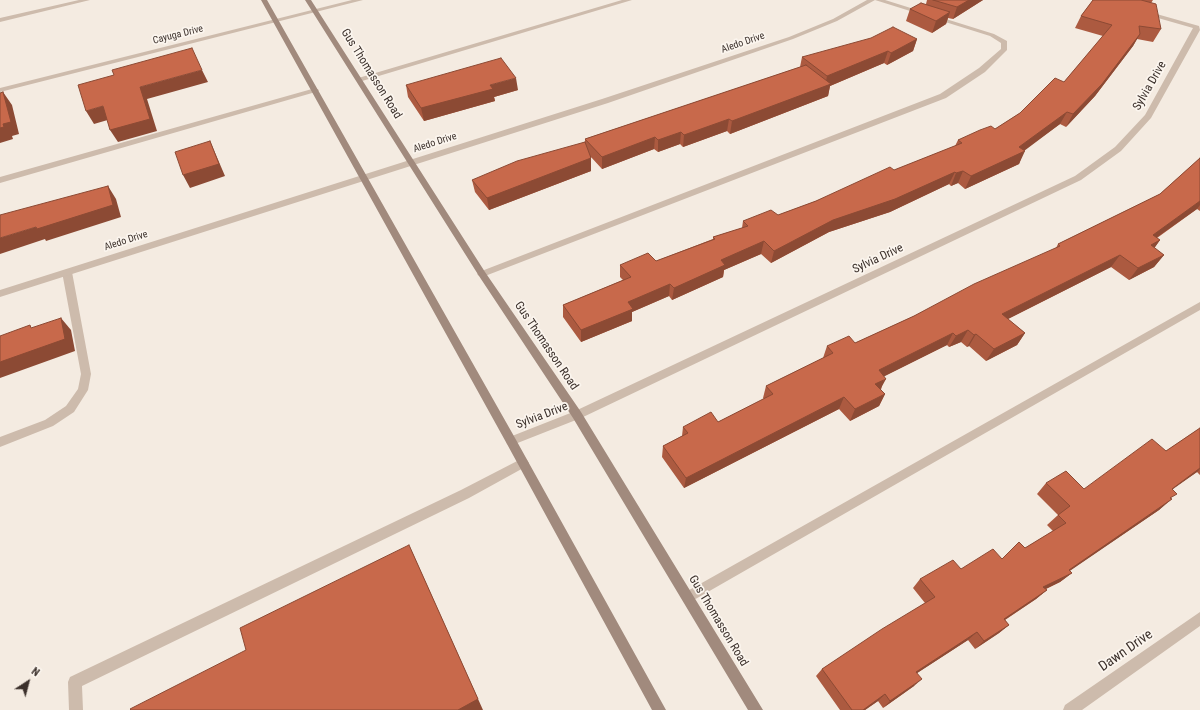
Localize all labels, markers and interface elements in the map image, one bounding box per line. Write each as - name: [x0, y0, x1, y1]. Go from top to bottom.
- street label: Cayuga Drive: [152, 23, 204, 47]
- street label: Gus Thomasson Road: [337, 26, 405, 122]
- street label: Aledo Drive: [720, 30, 766, 56]
- street label: Sylvia Drive: [1130, 59, 1170, 113]
- street label: Aledo Drive: [412, 130, 458, 156]
- street label: Aledo Drive: [103, 228, 149, 254]
- street label: Sylvia Drive: [850, 241, 906, 277]
- street label: Gus Thomasson Road: [511, 299, 581, 393]
- street label: Sylvia Drive: [514, 400, 570, 432]
- street label: Gus Thomasson Road: [685, 573, 751, 669]
- street label: Dawn Drive: [1096, 626, 1156, 676]
- north arrow: [8, 662, 48, 702]
- text: N: [29, 665, 42, 679]

